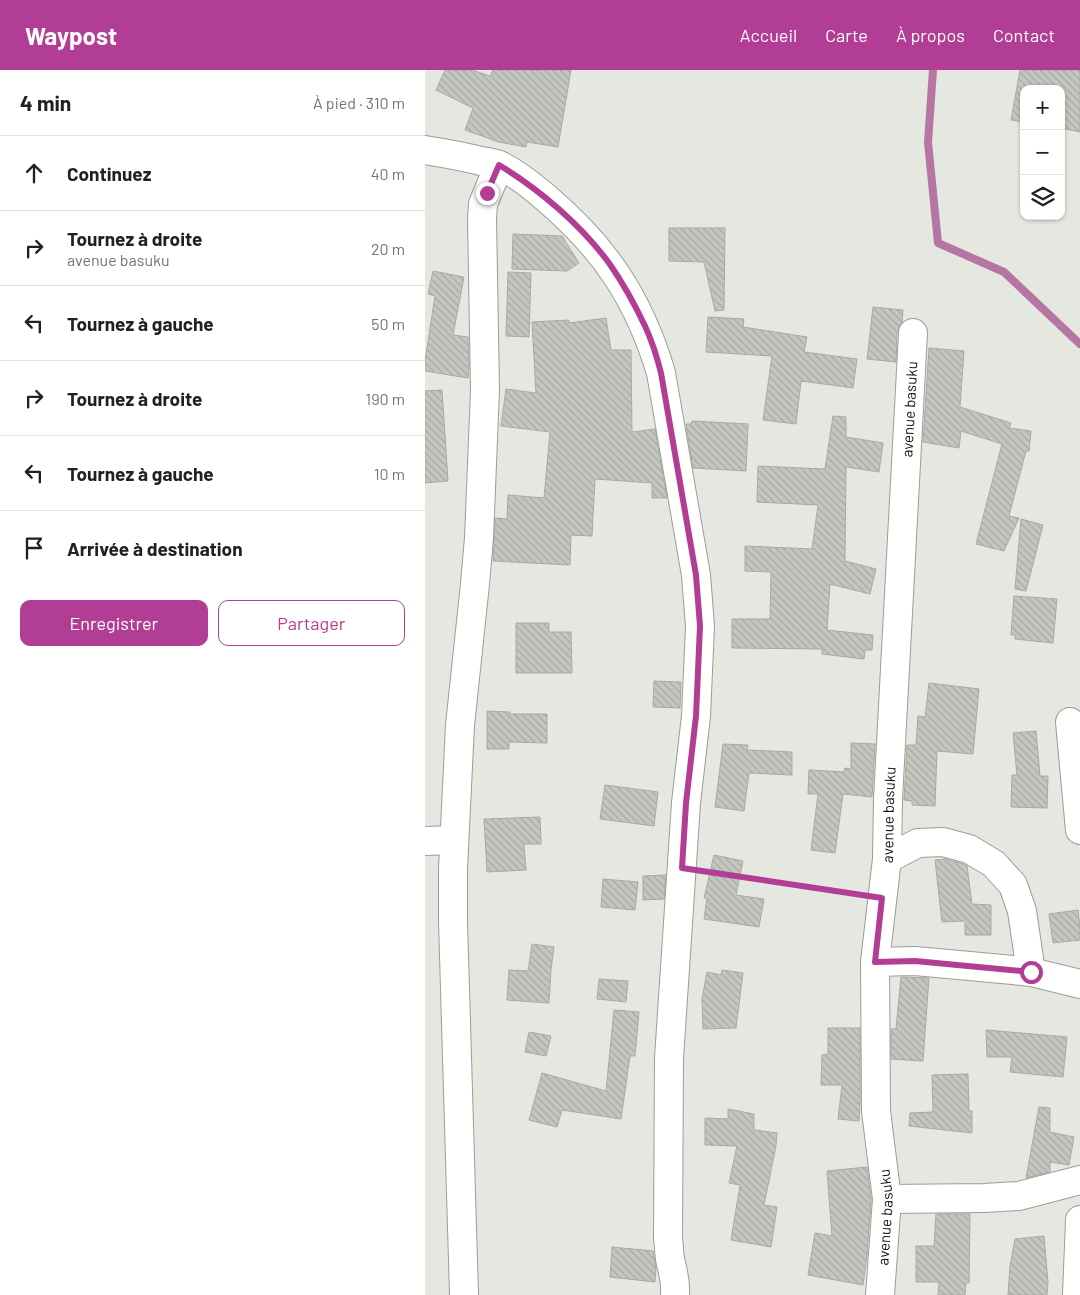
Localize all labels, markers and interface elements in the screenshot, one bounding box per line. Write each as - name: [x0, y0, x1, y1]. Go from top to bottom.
- text: Waypost: [25, 21, 117, 50]
- text: Accueil: [740, 24, 797, 46]
- text: Carte: [825, 24, 868, 46]
- text: À propos: [896, 24, 965, 46]
- text: Contact: [993, 24, 1055, 46]
- map controls: [1020, 85, 1065, 220]
- button: +: [1020, 85, 1065, 130]
- text: 4 min: [20, 90, 71, 115]
- text: À pied · 310 m: [313, 93, 405, 112]
- button: −: [1020, 130, 1065, 175]
- icon: ahead: [20, 159, 48, 187]
- text: Continuez: [67, 162, 151, 185]
- text: 40 m: [371, 164, 405, 183]
- button: layers: [1020, 175, 1065, 220]
- route end: [476, 182, 499, 205]
- text: Tournez à droite: [67, 227, 203, 250]
- icon: right: [20, 234, 48, 262]
- text: 20 m: [371, 239, 405, 258]
- text: avenue basuku: [67, 250, 170, 269]
- icon: left: [20, 309, 48, 337]
- text: Tournez à gauche: [67, 312, 214, 335]
- text: 50 m: [371, 314, 405, 333]
- street label: avenue basuku: [897, 361, 920, 458]
- icon: right: [20, 384, 48, 412]
- text: Tournez à droite: [67, 387, 203, 410]
- text: 190 m: [366, 389, 405, 408]
- icon: left: [20, 459, 48, 487]
- text: Tournez à gauche: [67, 462, 214, 485]
- text: 10 m: [374, 464, 405, 483]
- icon: arrive: [20, 534, 48, 562]
- text: Arrivée à destination: [67, 537, 243, 560]
- button: Enregistrer: [20, 600, 208, 646]
- button: Partager: [218, 600, 405, 646]
- street label: avenue basuku: [878, 766, 899, 864]
- route start: [1020, 961, 1043, 984]
- street label: avenue basuku: [873, 1168, 896, 1266]

